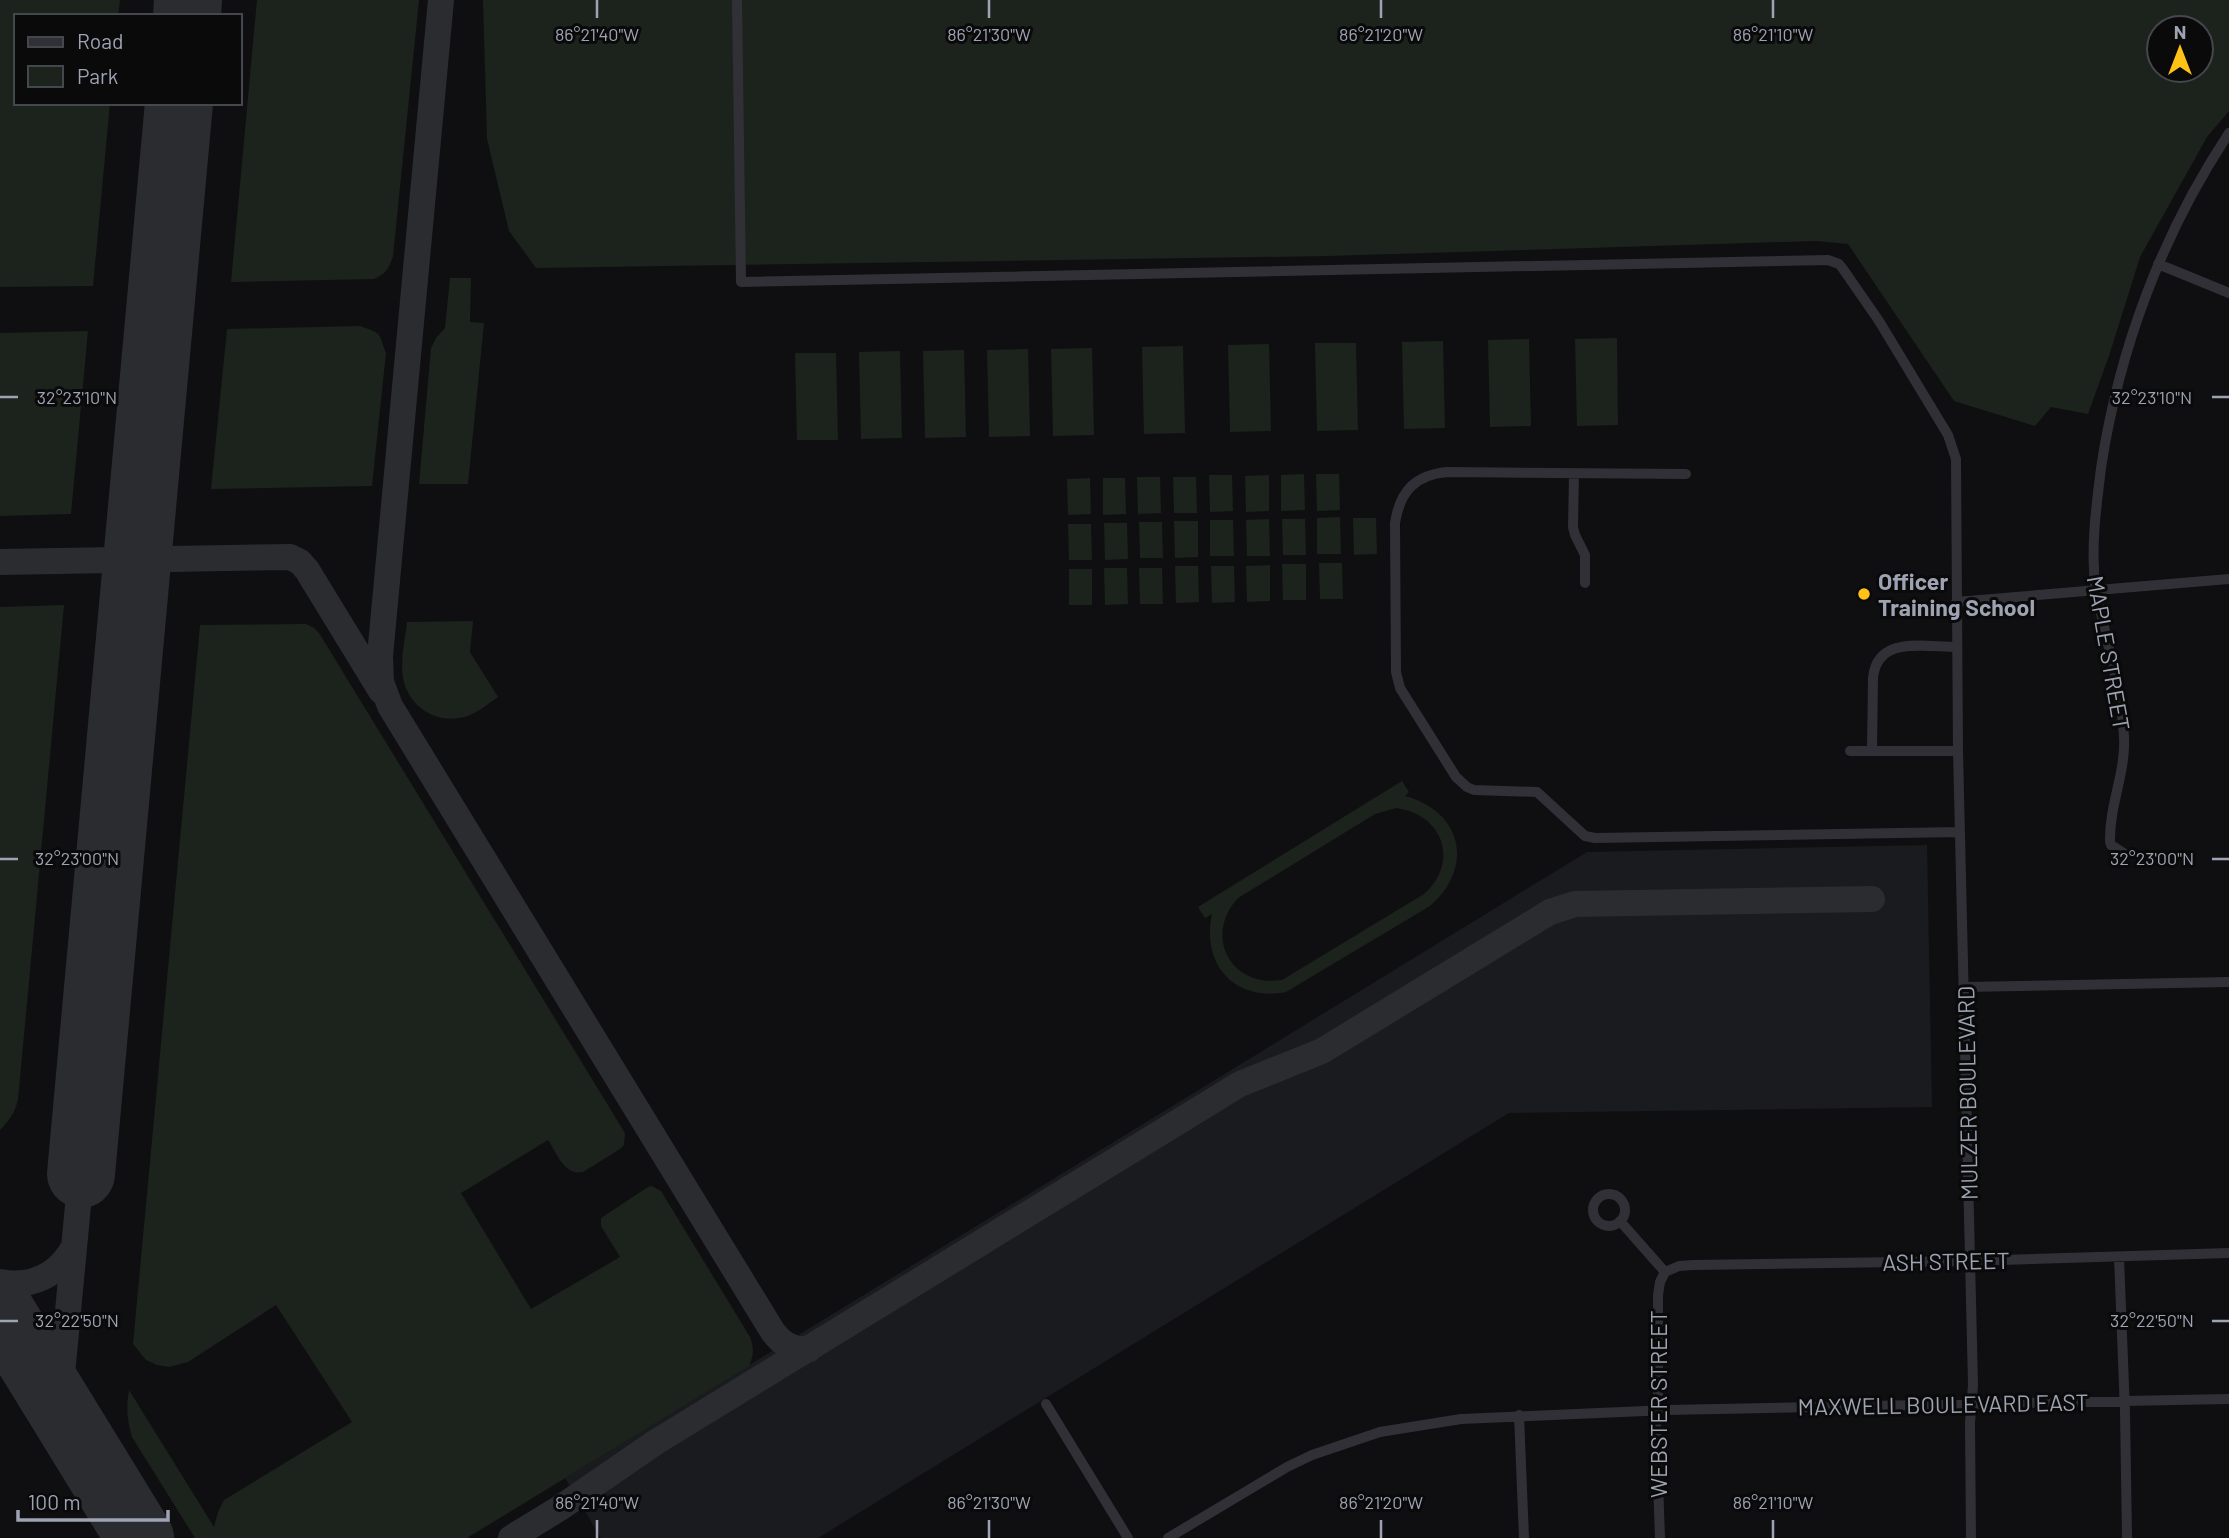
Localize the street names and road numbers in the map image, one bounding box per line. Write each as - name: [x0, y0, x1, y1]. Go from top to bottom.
- street label: MAPLE STREET: [2082, 573, 2136, 733]
- street label: MULZER BOULEVARD: [1951, 986, 1983, 1200]
- street label: ASH STREET: [1882, 1246, 2010, 1276]
- street label: WEBSTER STREET: [1644, 1310, 1672, 1498]
- street label: MAXWELL BOULEVARD EAST: [1797, 1387, 2089, 1421]

